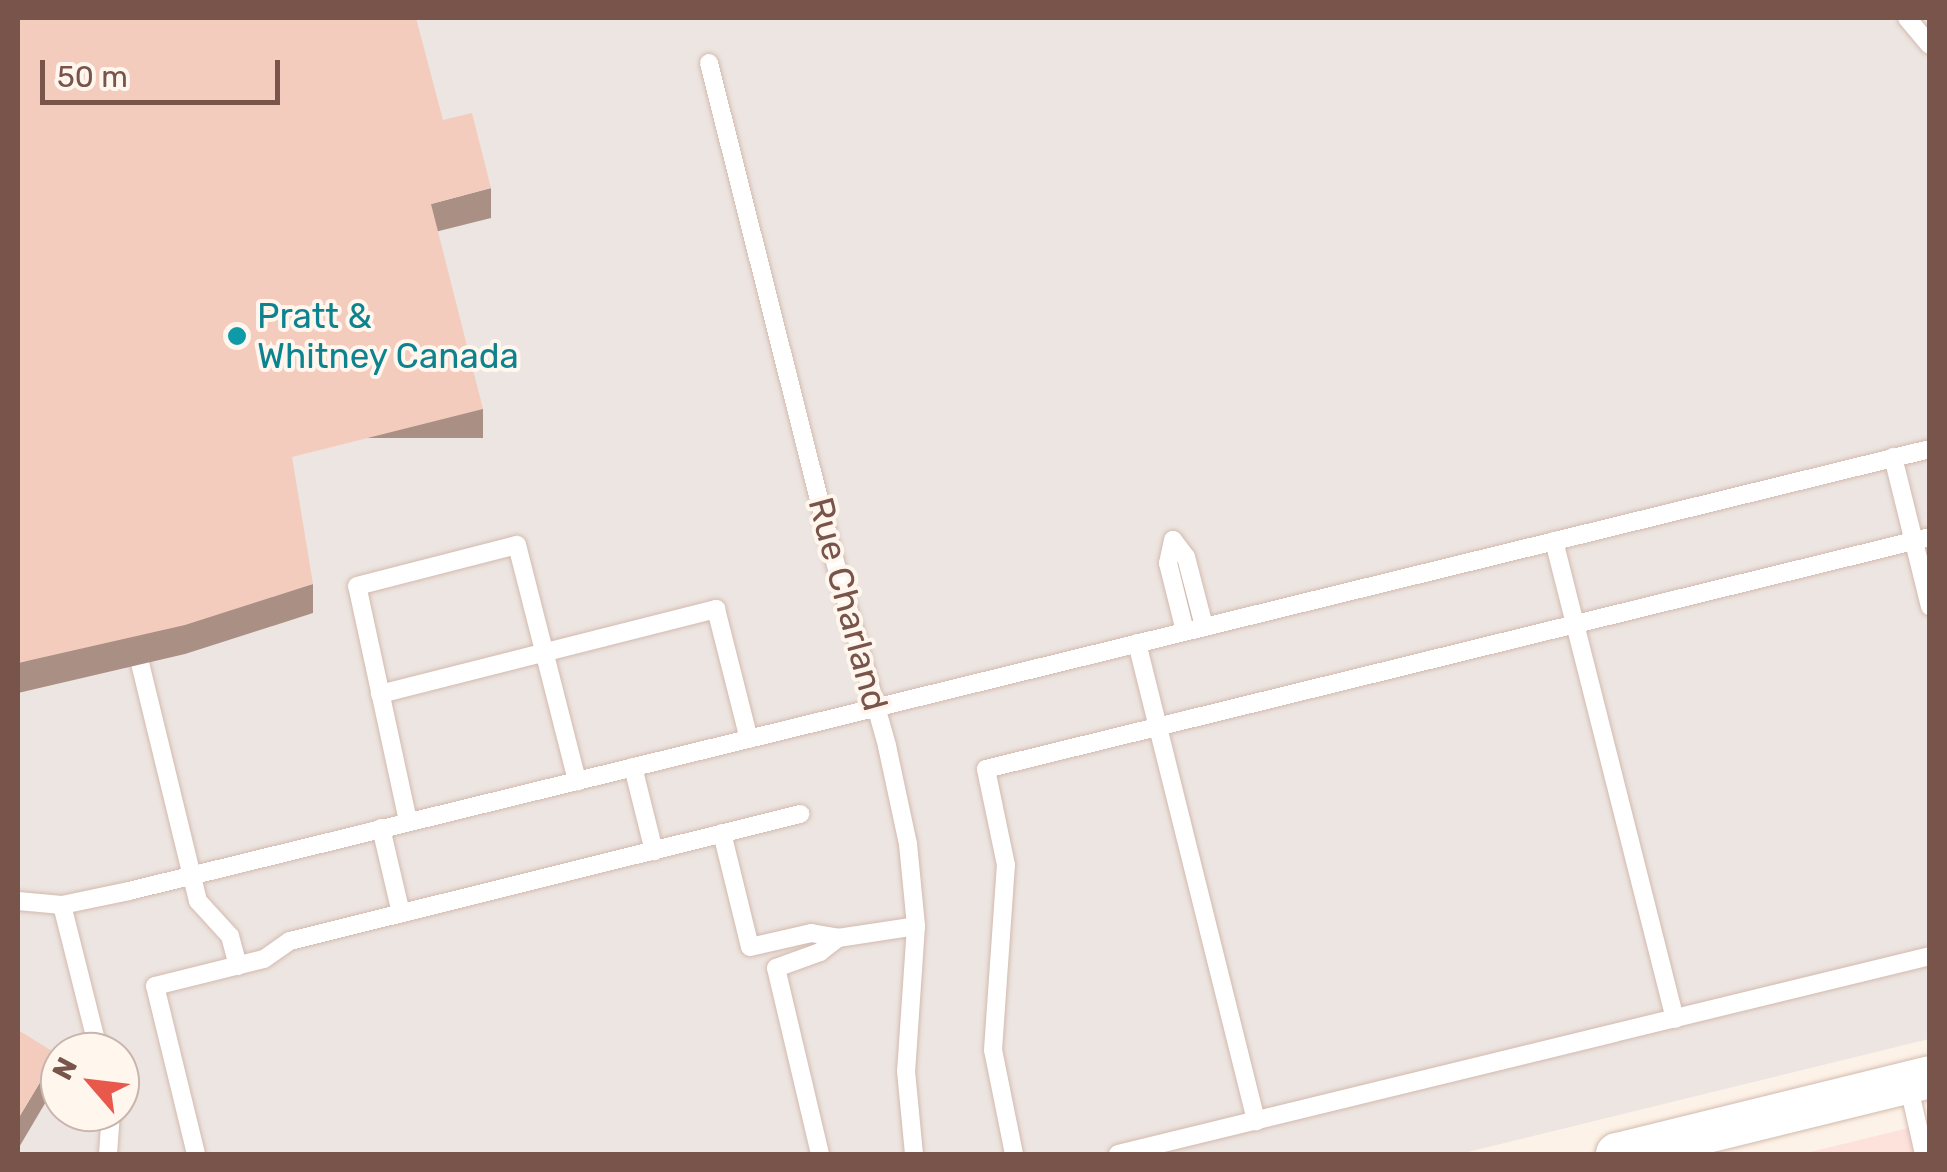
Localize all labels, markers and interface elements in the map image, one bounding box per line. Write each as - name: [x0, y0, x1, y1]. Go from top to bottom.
- scale bar: [45, 40, 285, 102]
- text: 50 m: [57, 59, 128, 95]
- place label: Pratt & Whitney Canada: [257, 295, 520, 377]
- marker: Pratt & Whitney Canada: [226, 325, 248, 347]
- street label: Rue Charland: [799, 493, 897, 715]
- north arrow: [40, 1032, 140, 1132]
- text: N: [46, 1052, 84, 1085]

